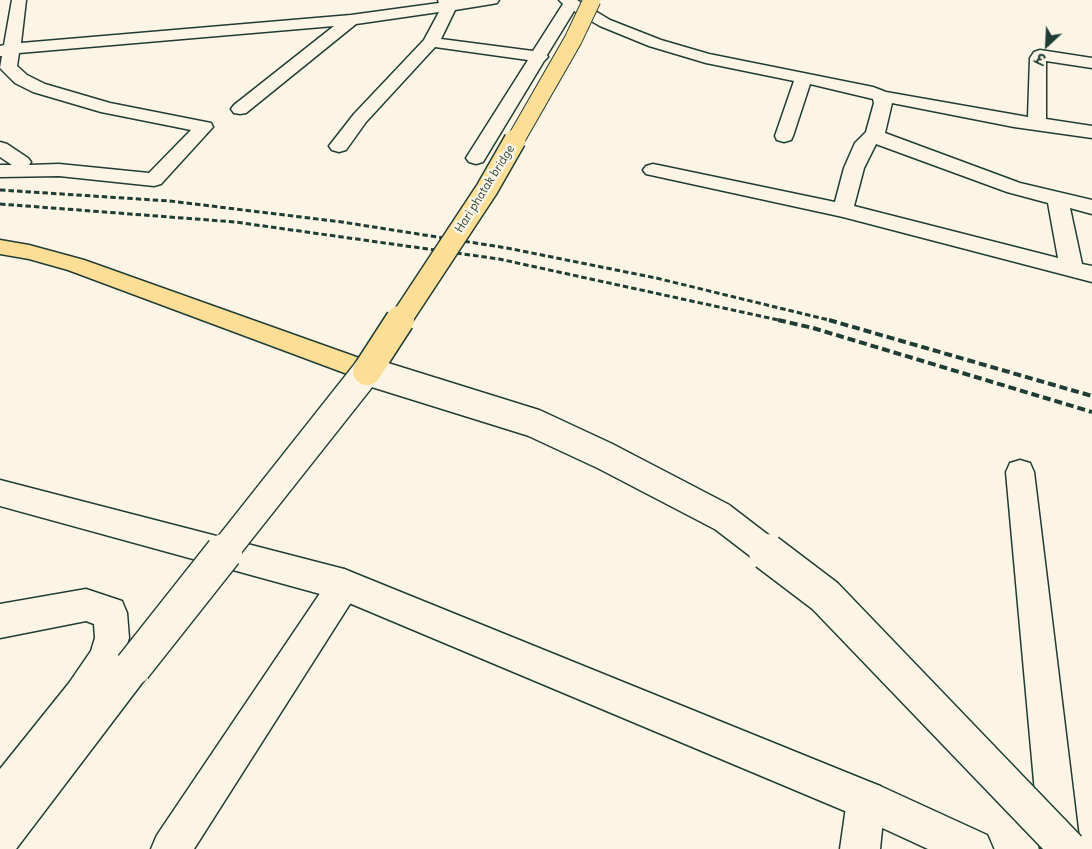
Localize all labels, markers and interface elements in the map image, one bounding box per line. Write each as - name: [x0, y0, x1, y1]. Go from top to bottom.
- north arrow: [1022, 20, 1072, 70]
- text: उ: [1033, 48, 1049, 69]
- street label: Hari phatak bridge: [452, 142, 518, 236]

